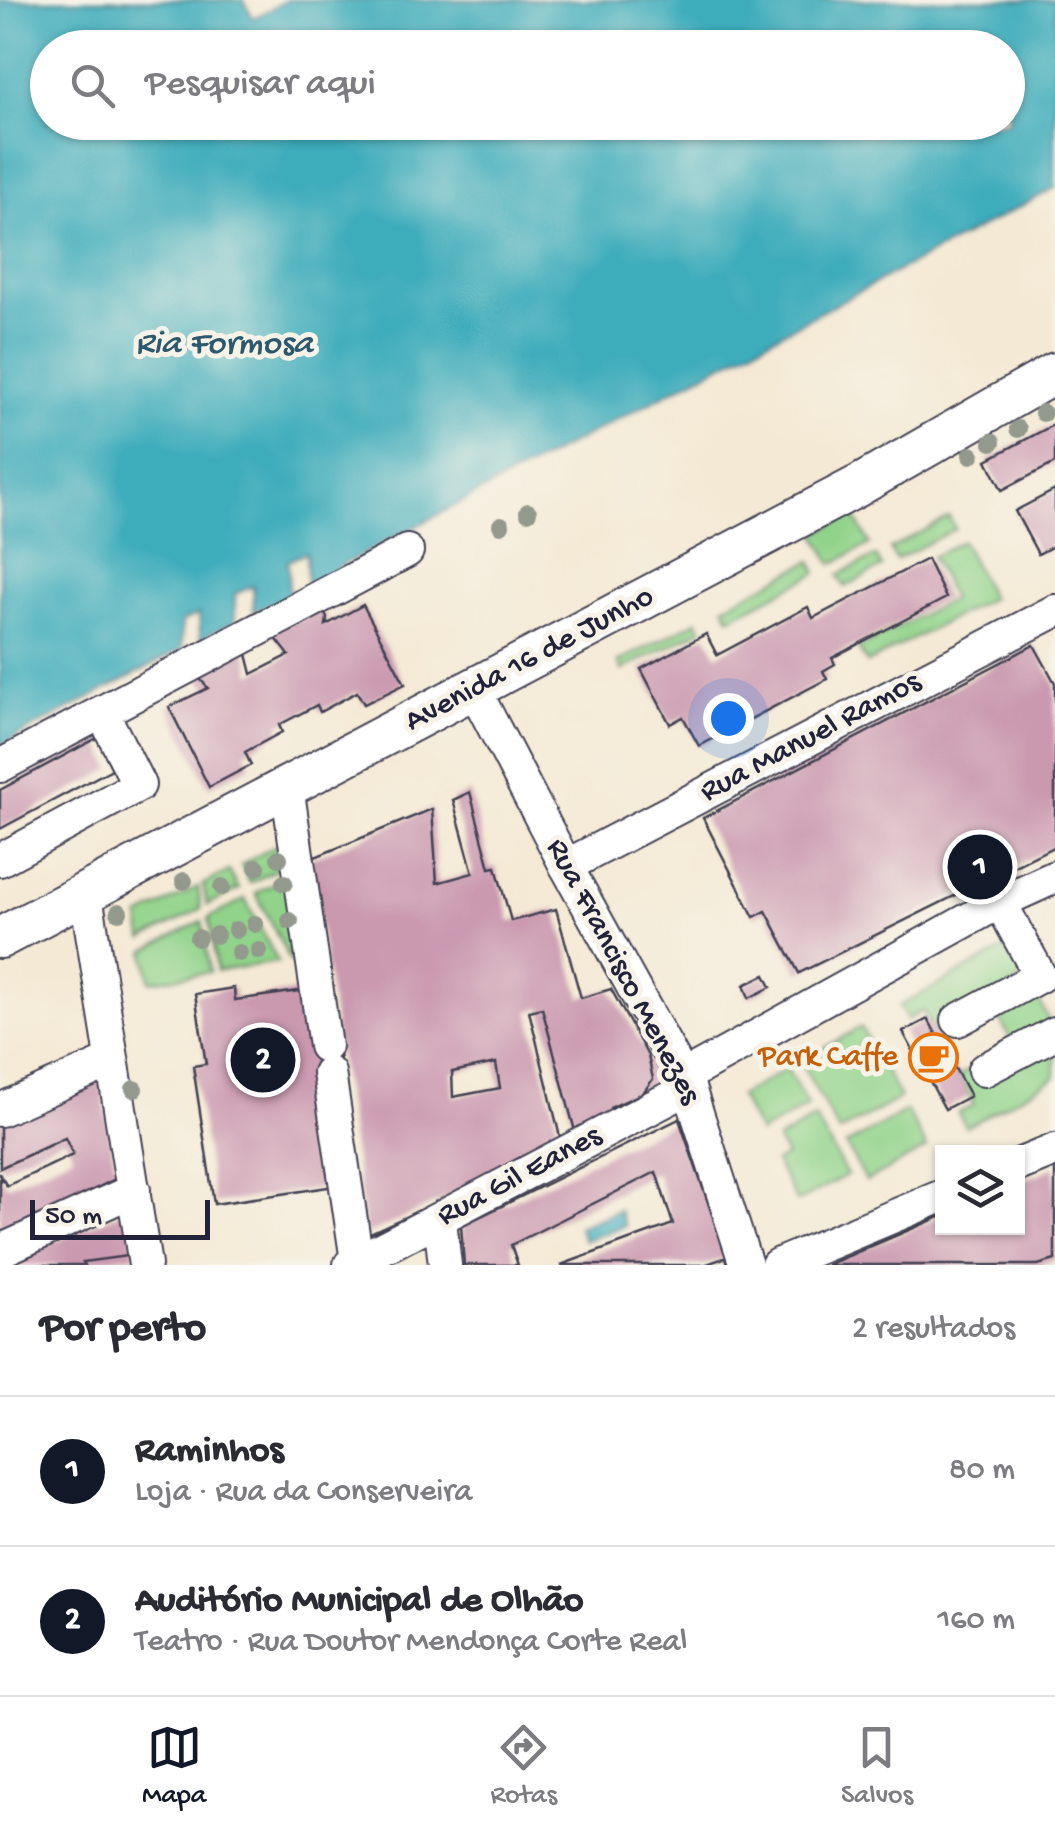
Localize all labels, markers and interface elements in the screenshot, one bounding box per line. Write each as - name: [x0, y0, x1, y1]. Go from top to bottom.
- search box: [30, 30, 1025, 140]
- icon: search: [65, 58, 120, 113]
- text: Pesquisar aqui: [145, 63, 376, 107]
- water label: Ria Formosa: [135, 325, 315, 366]
- street label: Avenida 16 de Junho: [399, 578, 661, 742]
- street label: Rua Manuel Ramos: [694, 663, 929, 812]
- your location: [703, 693, 754, 744]
- pin: 1: [948, 830, 1012, 904]
- street label: Rua Francisco Menezes: [536, 833, 709, 1112]
- pin: 2: [230, 1022, 296, 1098]
- cafe icon: Park Caffe: [907, 1032, 959, 1084]
- place label: Park Caffe: [757, 1039, 898, 1077]
- street label: Rua Gil Eanes: [432, 1117, 609, 1236]
- map controls: [935, 1145, 1025, 1235]
- button: layers: [935, 1145, 1025, 1235]
- scale bar: [30, 1195, 210, 1240]
- text: 50 m: [45, 1201, 102, 1234]
- text: Por perto: [40, 1306, 206, 1355]
- text: 2 resultados: [852, 1311, 1015, 1349]
- text: Raminhos: [135, 1430, 283, 1474]
- text: 1: [66, 1452, 79, 1490]
- text: 80 m: [949, 1452, 1015, 1490]
- text: Loja · Rua da Conserveira: [135, 1474, 472, 1512]
- text: Auditório Municipal de Olhão: [135, 1580, 584, 1624]
- text: 2: [65, 1602, 80, 1640]
- text: 160 m: [937, 1602, 1015, 1640]
- text: Teatro · Rua Doutor Mendonça Corte Real: [135, 1624, 687, 1662]
- tab: Mapa: [142, 1720, 206, 1813]
- tab: Rotas: [490, 1720, 557, 1813]
- tab: Salvos: [841, 1720, 913, 1813]

